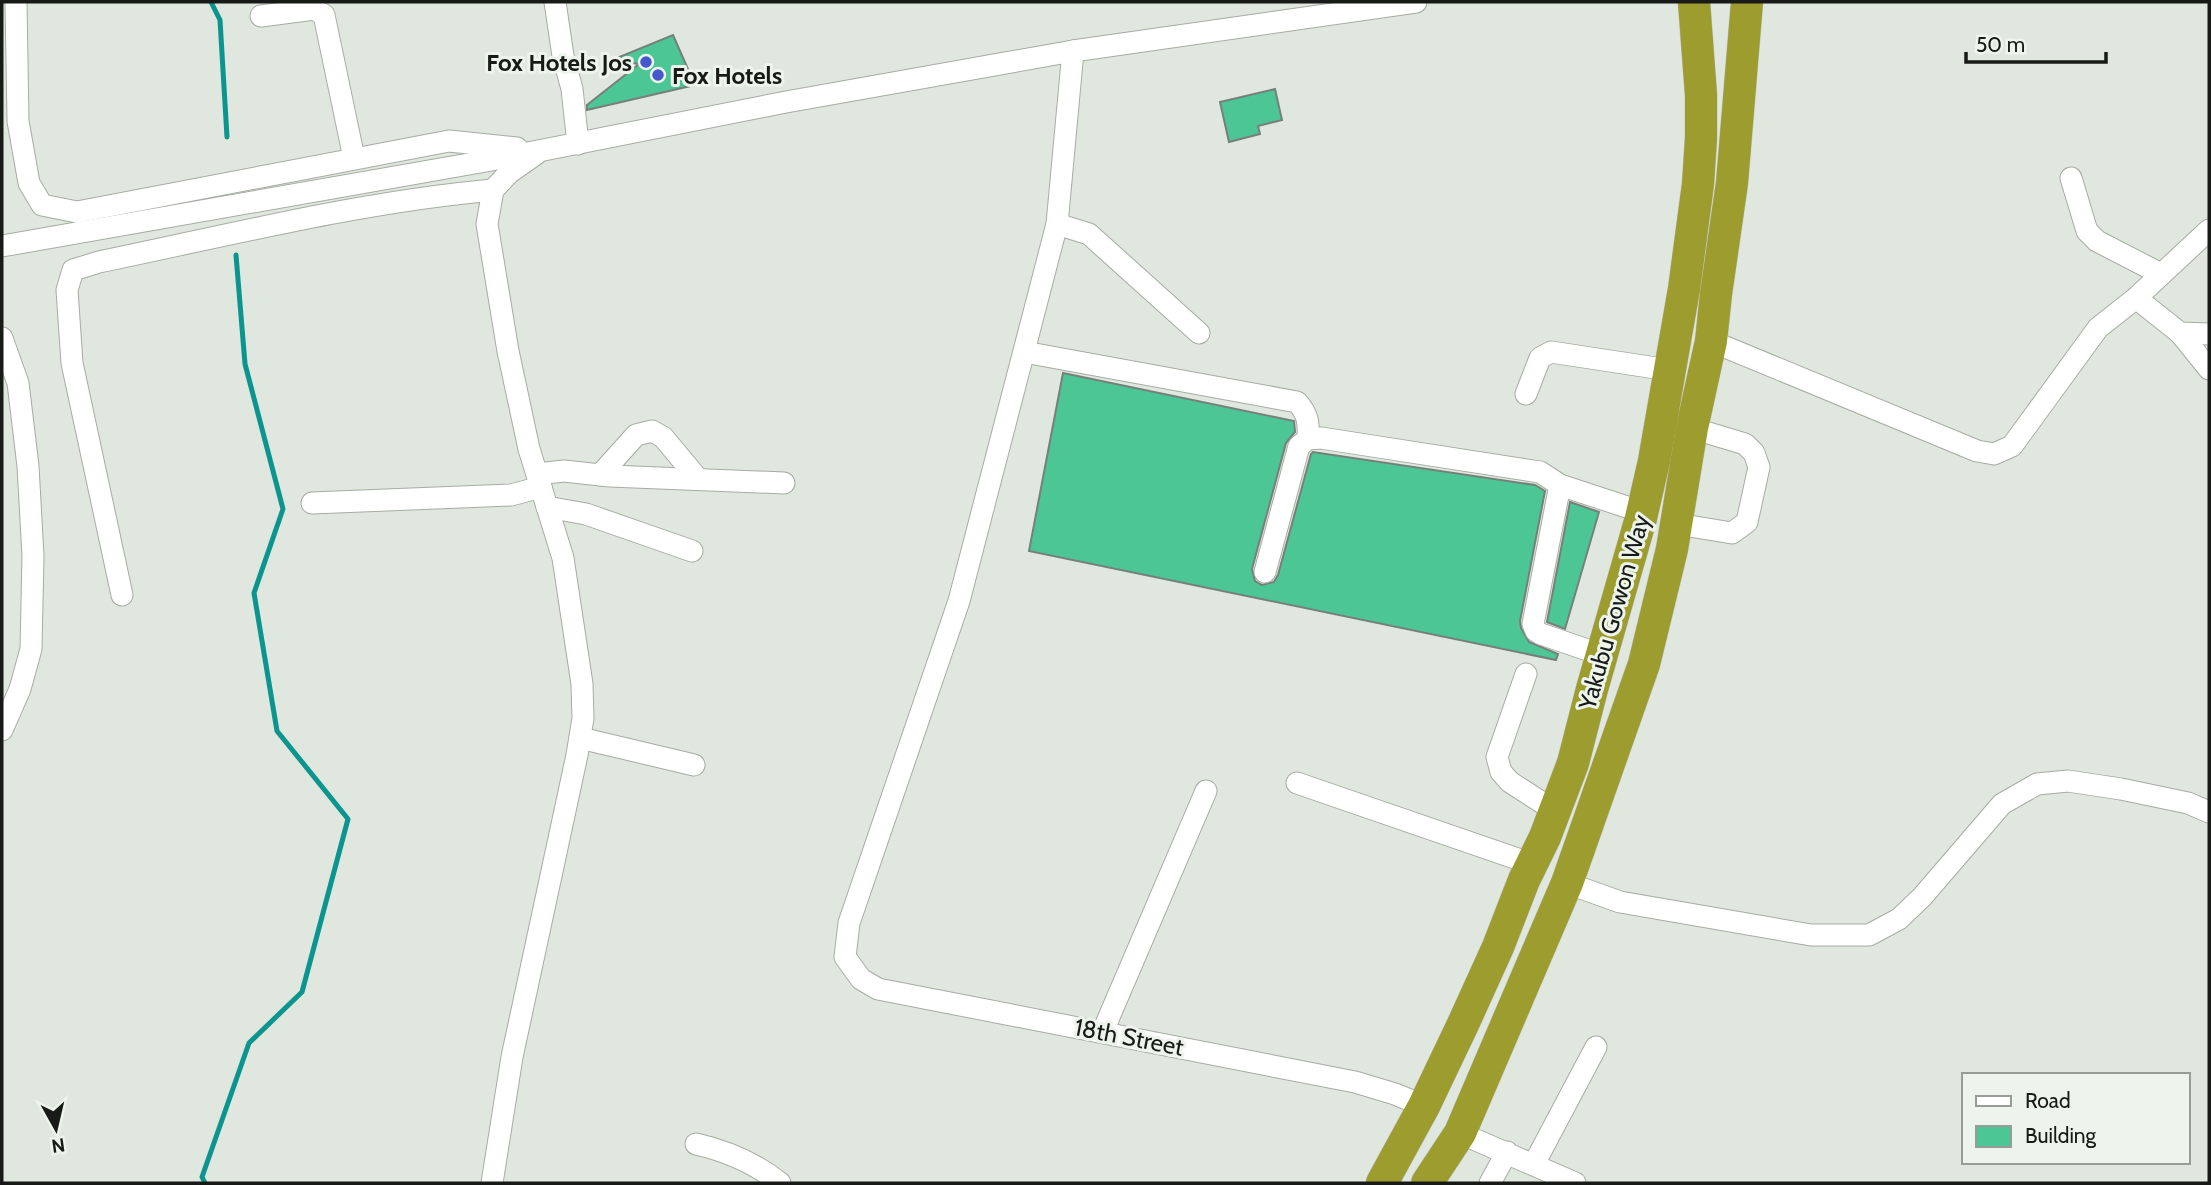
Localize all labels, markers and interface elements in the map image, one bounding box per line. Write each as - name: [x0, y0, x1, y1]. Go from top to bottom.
- scale bar: [1966, 21, 2106, 65]
- text: 50 m: [1976, 32, 2025, 57]
- place label: Fox Hotels Jos: [486, 48, 632, 77]
- marker: Fox Hotels Jos: [638, 54, 654, 70]
- place label: Fox Hotels: [672, 61, 782, 90]
- marker: Fox Hotels: [650, 67, 666, 83]
- street label: Yakubu Gowon Way: [1572, 511, 1656, 714]
- street label: 18th Street: [1072, 1012, 1186, 1062]
- legend: [1962, 1073, 2190, 1164]
- text: Road: [2025, 1088, 2071, 1113]
- north arrow: [21, 1094, 91, 1164]
- text: Building: [2025, 1123, 2097, 1148]
- text: N: [50, 1133, 67, 1158]

